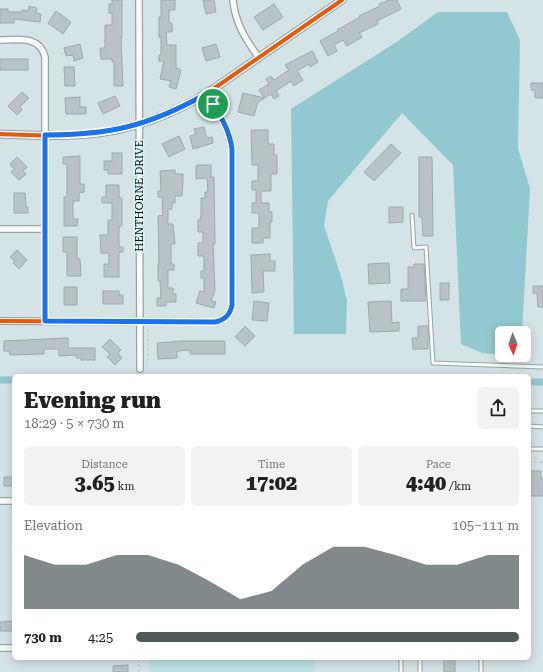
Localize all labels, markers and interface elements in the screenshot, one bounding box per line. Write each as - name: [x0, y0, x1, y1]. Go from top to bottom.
- pin: [196, 87, 230, 121]
- icon: arrive: [202, 93, 224, 115]
- street label: HENTHORNE DRIVE: [133, 140, 146, 252]
- north arrow: [495, 326, 531, 362]
- map controls: [495, 326, 531, 362]
- button: share: [477, 387, 519, 429]
- text: Evening run: [24, 388, 161, 413]
- text: 18:29 · 5 × 730 m: [24, 416, 124, 431]
- text: Distance: [81, 458, 128, 471]
- text: Time: [258, 458, 285, 471]
- text: Pace: [426, 458, 451, 471]
- text: 3.65: [74, 471, 115, 495]
- text: 17:02: [246, 471, 297, 495]
- text: 4:40: [406, 471, 446, 495]
- text: km: [115, 480, 135, 493]
- text: /km: [446, 480, 471, 493]
- text: Elevation: [24, 518, 83, 533]
- text: 105–111 m: [452, 518, 519, 533]
- text: 730 m: [24, 630, 62, 645]
- text: 4:25: [88, 630, 113, 645]

